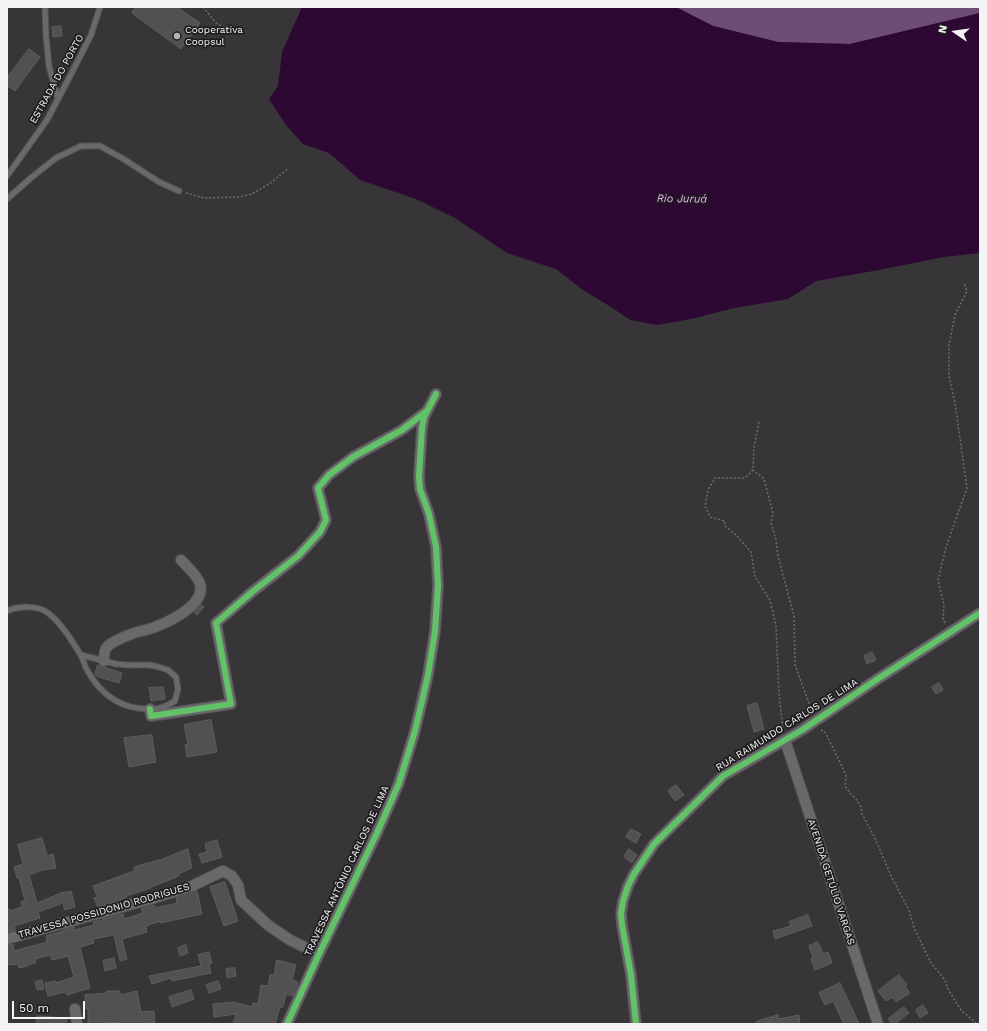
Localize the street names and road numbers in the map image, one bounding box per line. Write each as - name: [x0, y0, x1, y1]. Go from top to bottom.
- street label: ESTRADA DO PORTO: [27, 32, 87, 126]
- street label: RUA RAIMUNDO CARLOS DE LIMA: [714, 676, 860, 774]
- street label: TRAVESSA ANTÔNIO CARLOS DE LIMA: [302, 784, 392, 958]
- street label: AVENIDA GETÚLIO VARGAS: [805, 817, 857, 947]
- street label: TRAVESSA POSSIDONIO RODRIGUES: [17, 881, 191, 941]

